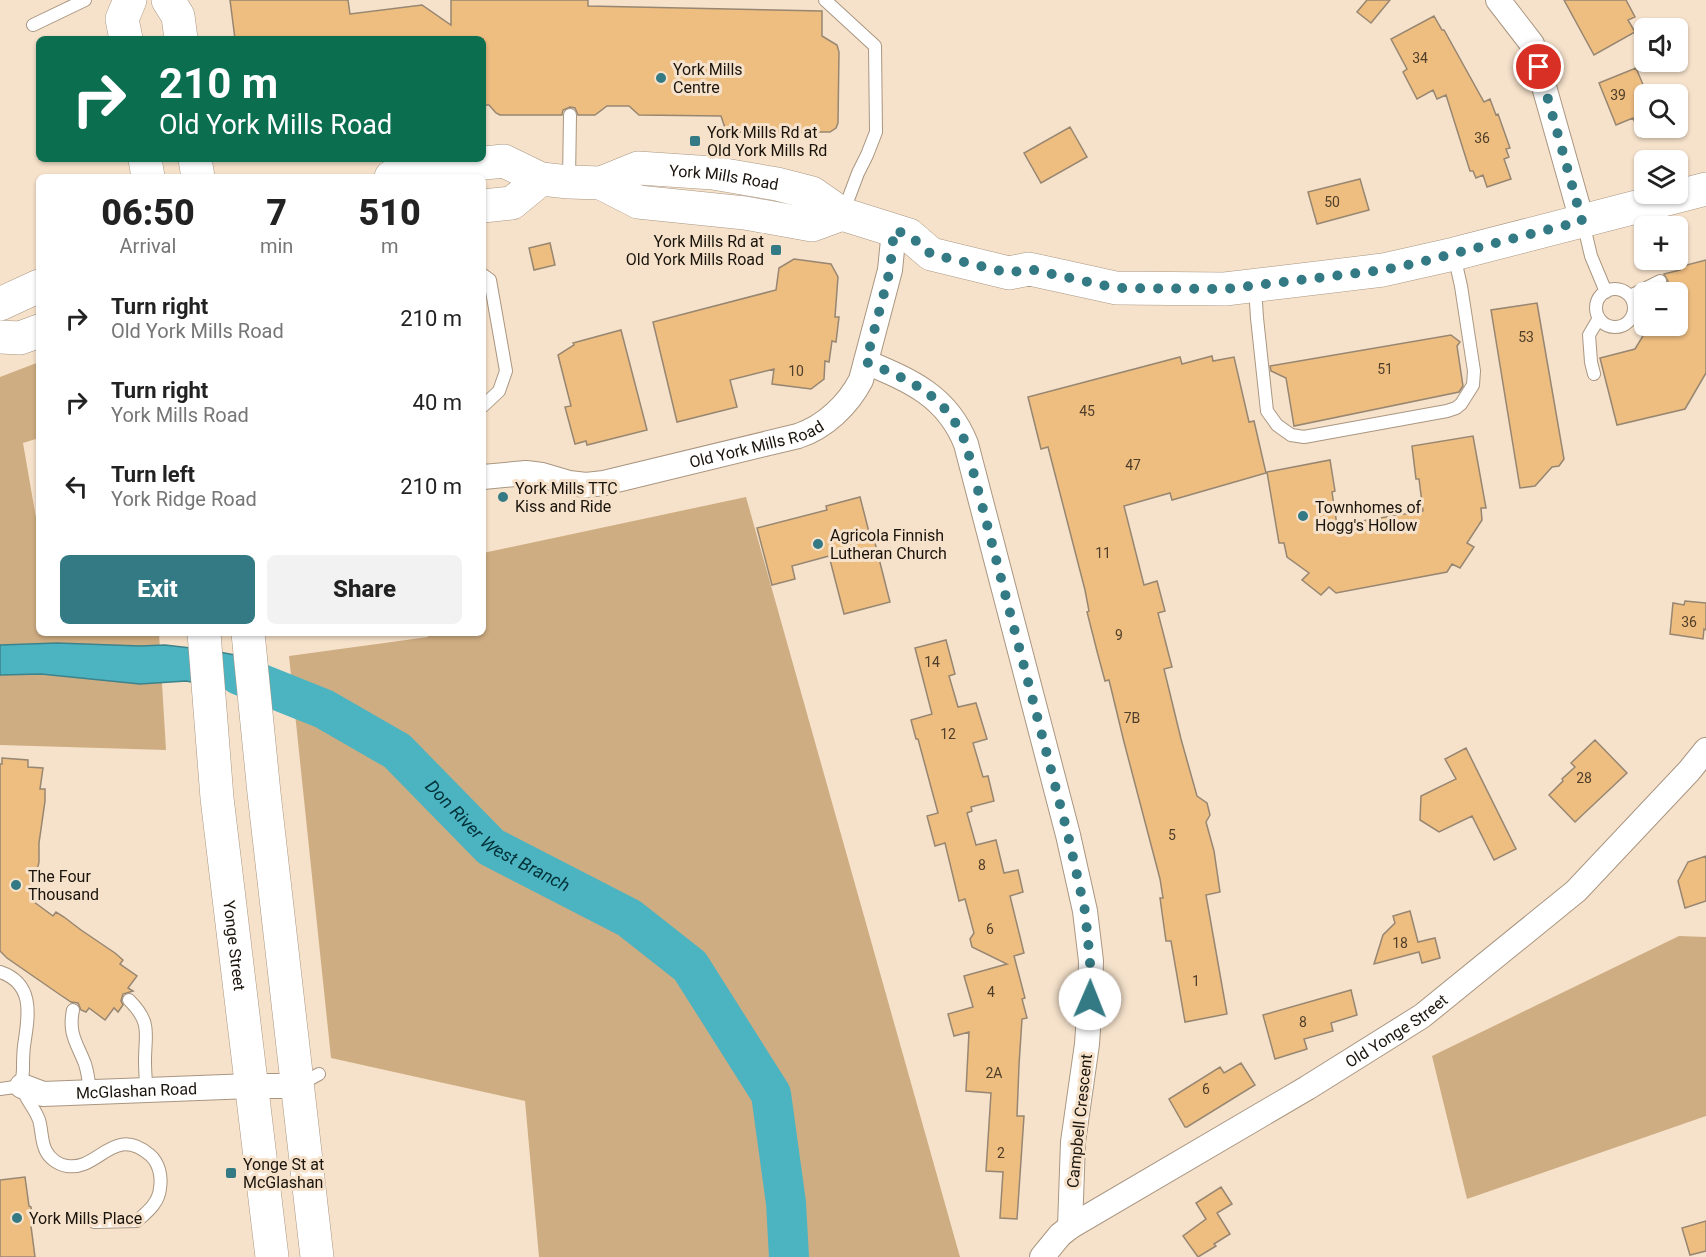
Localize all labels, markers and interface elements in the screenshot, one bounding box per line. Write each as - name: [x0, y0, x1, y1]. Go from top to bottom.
- map controls: [1634, 18, 1688, 336]
- button: sound: [1634, 18, 1688, 72]
- pin: [1513, 41, 1564, 92]
- house number: 34: [1412, 50, 1428, 66]
- icon: arrive: [1522, 50, 1555, 83]
- text: 210 m: [159, 59, 278, 108]
- icon: right: [60, 60, 138, 138]
- place label: York Mills Centre: [673, 60, 743, 97]
- marker: York Mills Centre: [654, 71, 668, 85]
- button: search: [1634, 84, 1688, 138]
- house number: 39: [1610, 87, 1626, 103]
- text: Old York Mills Road: [159, 109, 392, 141]
- place label: York Mills Rd at Old York Mills Rd: [707, 123, 827, 160]
- house number: 36: [1474, 130, 1490, 146]
- marker: York Mills Rd at Old York Mills Rd: [688, 134, 702, 148]
- button: layers: [1634, 150, 1688, 204]
- street label: York Mills Road: [669, 161, 780, 194]
- text: 06:50: [101, 192, 195, 234]
- text: 7: [266, 192, 287, 234]
- text: 510: [359, 192, 421, 234]
- house number: 50: [1324, 194, 1340, 210]
- button: +: [1634, 216, 1688, 270]
- place label: York Mills Rd at Old York Mills Road: [626, 232, 764, 269]
- text: Arrival: [120, 234, 176, 258]
- text: min: [260, 234, 293, 258]
- text: m: [381, 234, 398, 258]
- marker: York Mills Rd at Old York Mills Road: [769, 243, 783, 257]
- button: −: [1634, 282, 1688, 336]
- text: Turn right: [111, 294, 208, 319]
- icon: right: [60, 302, 93, 335]
- text: 210 m: [400, 306, 462, 331]
- text: Old York Mills Road: [111, 319, 284, 343]
- house number: 53: [1518, 329, 1534, 345]
- house number: 51: [1377, 361, 1393, 377]
- house number: 10: [788, 363, 804, 379]
- text: Turn right: [111, 378, 208, 403]
- icon: right: [60, 386, 93, 419]
- text: 40 m: [413, 390, 462, 415]
- text: York Mills Road: [111, 403, 249, 427]
- house number: 45: [1079, 403, 1095, 419]
- street label: Old York Mills Road: [688, 416, 827, 472]
- house number: 47: [1125, 457, 1141, 473]
- text: Turn left: [111, 462, 195, 487]
- icon: left: [60, 470, 93, 503]
- text: 210 m: [400, 474, 462, 499]
- place label: York Mills TTC Kiss and Ride: [515, 479, 618, 516]
- text: York Ridge Road: [111, 487, 257, 511]
- marker: York Mills TTC Kiss and Ride: [496, 490, 510, 504]
- place label: Townhomes of Hogg's Hollow: [1315, 498, 1422, 535]
- marker: Townhomes of Hogg's Hollow: [1296, 509, 1310, 523]
- place label: Agricola Finnish Lutheran Church: [830, 526, 947, 563]
- marker: Agricola Finnish Lutheran Church: [811, 537, 825, 551]
- house number: 11: [1095, 545, 1111, 561]
- button: Exit: [60, 555, 255, 624]
- button: Share: [267, 555, 462, 624]
- house number: 36: [1681, 614, 1697, 630]
- house number: 9: [1115, 627, 1123, 643]
- house number: 14: [924, 654, 940, 670]
- house number: 7B: [1124, 710, 1140, 726]
- house number: 12: [940, 726, 956, 742]
- house number: 28: [1576, 770, 1592, 786]
- water label: Don River West Branch: [421, 775, 574, 896]
- house number: 5: [1168, 827, 1176, 843]
- house number: 8: [978, 857, 986, 873]
- place label: The Four Thousand: [28, 867, 99, 904]
- marker: The Four Thousand: [9, 878, 23, 892]
- street label: Yonge Street: [219, 899, 249, 992]
- house number: 6: [986, 921, 994, 937]
- house number: 18: [1392, 935, 1408, 951]
- position arrow: [1058, 967, 1122, 1031]
- house number: 1: [1192, 973, 1200, 989]
- house number: 4: [987, 984, 995, 1000]
- street label: Old Yonge Street: [1342, 990, 1451, 1072]
- house number: 8: [1299, 1014, 1307, 1030]
- street label: Campbell Crescent: [1063, 1053, 1096, 1189]
- house number: 2A: [985, 1065, 1003, 1081]
- street label: McGlashan Road: [76, 1079, 197, 1103]
- house number: 6: [1202, 1081, 1210, 1097]
- house number: 2: [997, 1145, 1005, 1161]
- place label: Yonge St at McGlashan: [243, 1155, 324, 1192]
- marker: Yonge St at McGlashan: [224, 1166, 238, 1180]
- place label: York Mills Place: [29, 1209, 142, 1228]
- marker: York Mills Place: [10, 1211, 24, 1225]

